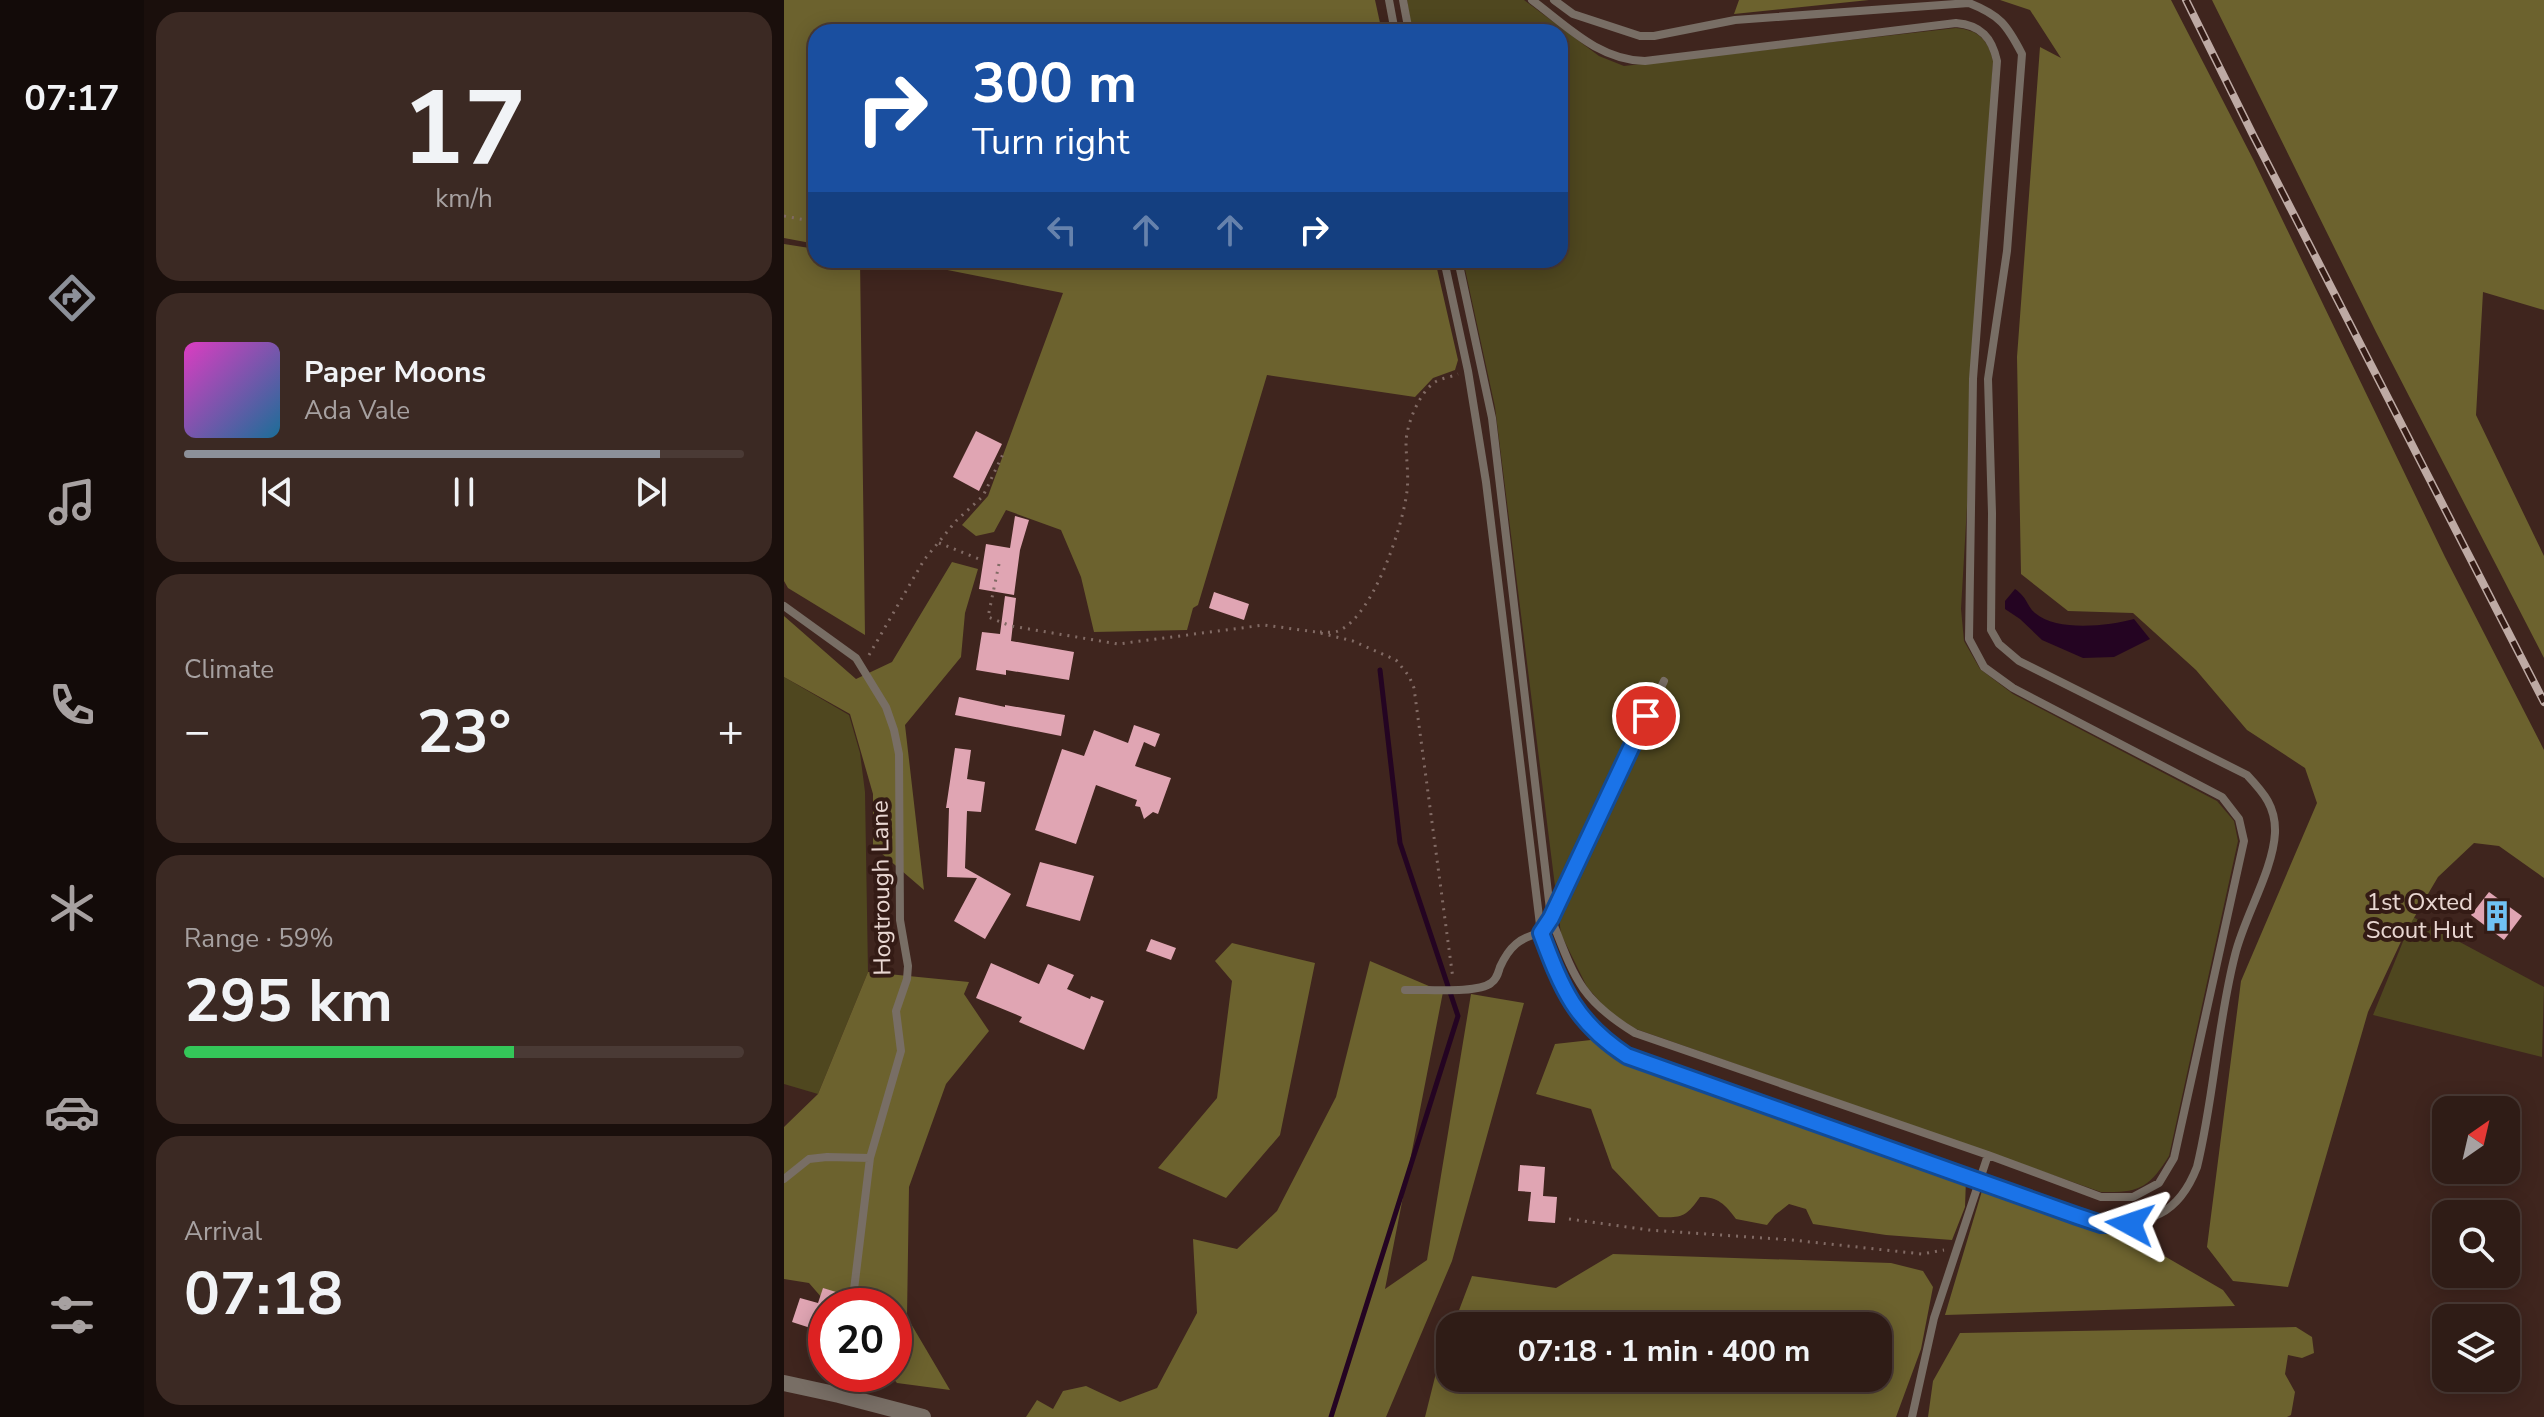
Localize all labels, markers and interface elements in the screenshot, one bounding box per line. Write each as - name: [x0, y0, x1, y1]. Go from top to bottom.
- text: 300 m: [972, 45, 1137, 122]
- icon: right: [840, 56, 944, 160]
- text: 17: [402, 58, 526, 200]
- text: 07:17: [24, 74, 120, 123]
- text: Turn right: [972, 118, 1129, 167]
- text: km/h: [435, 181, 493, 216]
- icon: left: [1040, 208, 1084, 252]
- icon: ahead: [1124, 208, 1168, 252]
- icon: ahead: [1208, 208, 1252, 252]
- icon: right: [1292, 208, 1336, 252]
- icon: directions: [44, 270, 100, 326]
- text: Paper Moons: [304, 352, 486, 393]
- text: Ada Vale: [304, 393, 410, 428]
- icon: previous: [255, 470, 299, 514]
- icon: pause: [442, 470, 486, 514]
- icon: next: [629, 470, 673, 514]
- icon: music: [44, 474, 100, 530]
- text: Climate: [184, 652, 274, 687]
- icon: phone: [44, 677, 100, 733]
- pin: [1612, 682, 1680, 750]
- text: 23°: [417, 691, 511, 773]
- icon: arrive: [1624, 694, 1668, 738]
- text: −: [184, 702, 210, 762]
- text: +: [718, 702, 744, 762]
- street label: Hogtrough Lane: [863, 800, 899, 976]
- icon: climate: [44, 880, 100, 936]
- place label: 1st Oxted Scout Hut: [2366, 886, 2474, 946]
- building icon: 1st Oxted Scout Hut: [2480, 899, 2514, 933]
- text: Range · 59%: [184, 921, 334, 956]
- text: 295 km: [184, 960, 393, 1042]
- icon: car: [44, 1084, 100, 1140]
- north arrow: [2432, 1096, 2520, 1184]
- map controls: [2432, 1096, 2520, 1392]
- position arrow: [2088, 1182, 2172, 1266]
- button: search: [2432, 1200, 2520, 1288]
- text: Arrival: [184, 1214, 262, 1249]
- text: 07:18: [184, 1253, 343, 1335]
- icon: filters: [44, 1287, 100, 1343]
- speed limit sign: 20: [808, 1288, 912, 1392]
- button: layers: [2432, 1304, 2520, 1392]
- text: 07:18 · 1 min · 400 m: [1518, 1331, 1810, 1372]

